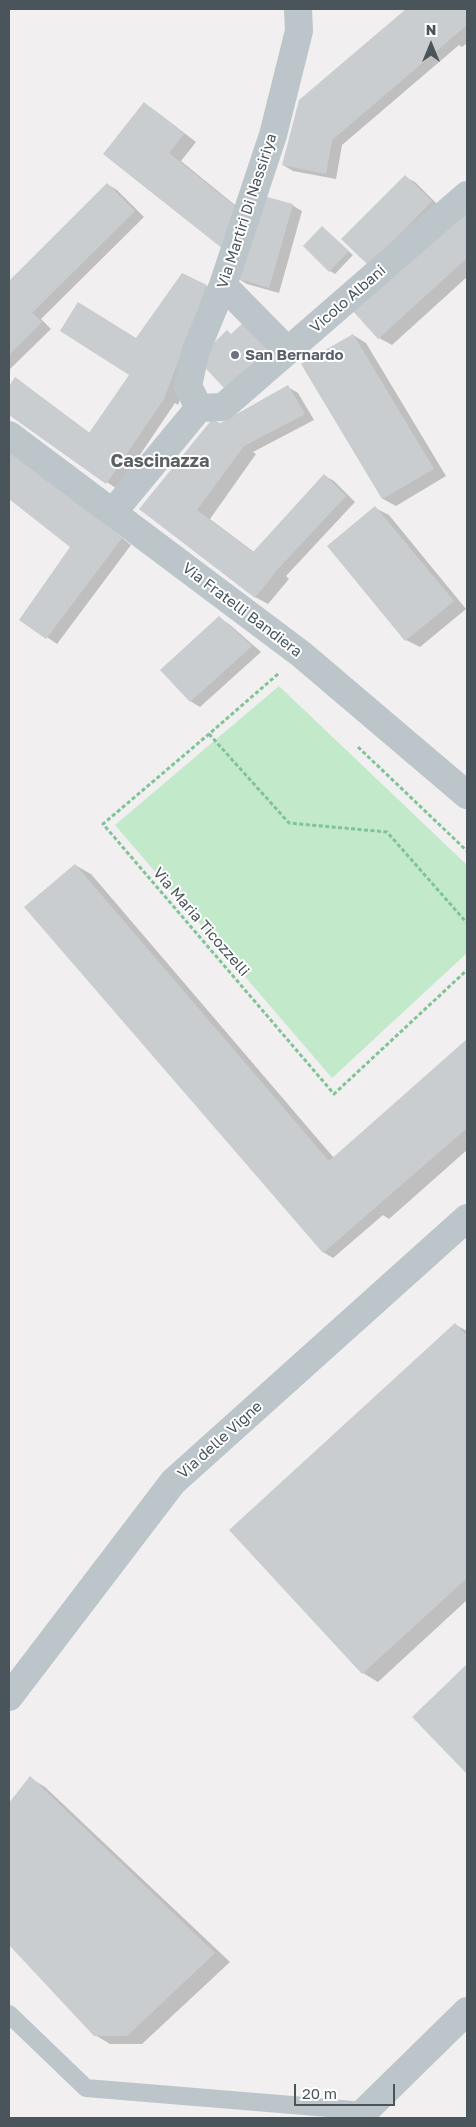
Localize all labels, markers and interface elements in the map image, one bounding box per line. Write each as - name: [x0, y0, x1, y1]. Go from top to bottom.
- north arrow: [406, 20, 456, 70]
- text: N: [426, 21, 436, 38]
- street label: Via Martiri Di Nassiriya: [213, 131, 281, 291]
- street label: Vicolo Albani: [307, 261, 389, 337]
- place label: San Bernardo: [245, 346, 343, 364]
- marker: San Bernardo: [229, 349, 241, 361]
- district label: Cascinazza: [111, 450, 209, 472]
- street label: Via Fratelli Bandiera: [179, 559, 305, 661]
- street label: Via Maria Ticozzelli: [149, 864, 253, 980]
- street label: Via delle Vigne: [174, 1397, 266, 1483]
- scale bar: [296, 2074, 397, 2106]
- text: 20 m: [302, 2084, 337, 2102]

